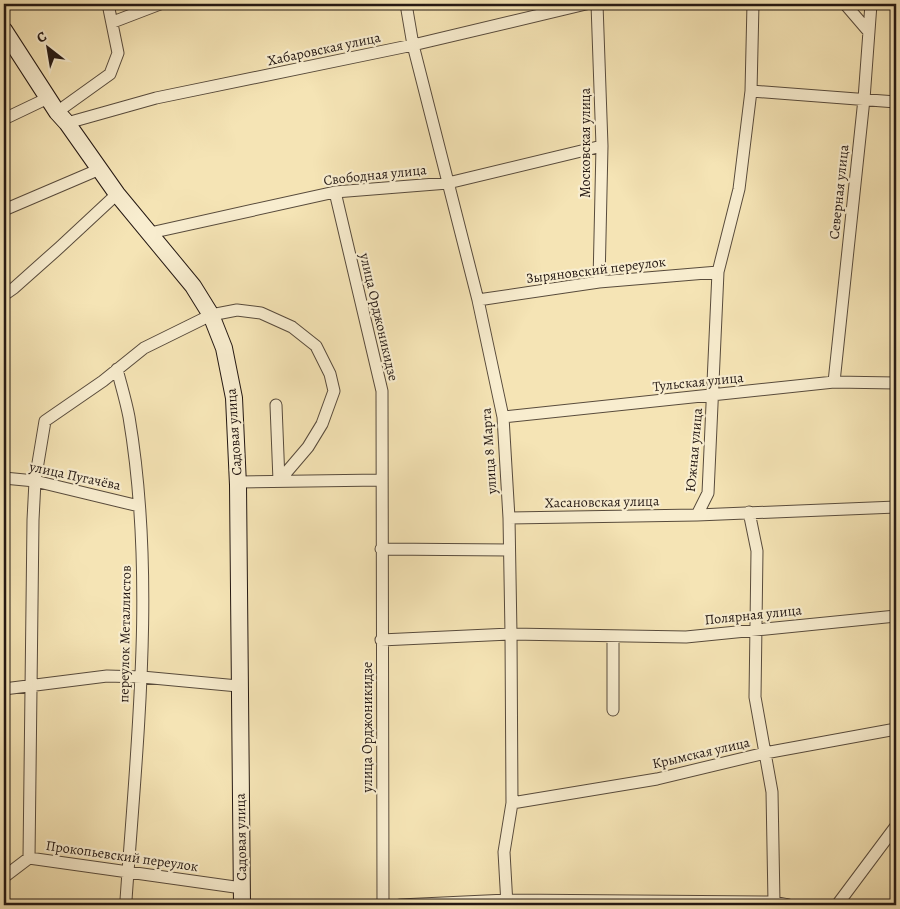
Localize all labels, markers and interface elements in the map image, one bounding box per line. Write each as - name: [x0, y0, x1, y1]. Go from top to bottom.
- north arrow: [22, 22, 72, 72]
- text: С: [33, 27, 50, 48]
- street label: Хабаровская улица: [266, 28, 383, 70]
- street label: Московская улица: [576, 87, 595, 198]
- street label: Северная улица: [825, 143, 853, 240]
- street label: Свободная улица: [323, 160, 428, 190]
- street label: улица Орджоникидзе: [355, 250, 403, 383]
- street label: Зыряновский переулок: [525, 252, 667, 288]
- street label: Тульская улица: [652, 368, 745, 396]
- street label: Садовая улица: [221, 387, 247, 476]
- street label: улица 8 Марта: [476, 407, 502, 496]
- street label: Южная улица: [681, 407, 707, 493]
- street label: улица Пугачёва: [27, 457, 123, 495]
- street label: Хасановская улица: [545, 491, 660, 512]
- street label: переулок Металлистов: [114, 565, 136, 703]
- street label: Полярная улица: [703, 600, 803, 630]
- street label: улица Орджоникидзе: [358, 662, 377, 793]
- street label: Крымская улица: [650, 732, 752, 773]
- street label: Садовая улица: [231, 793, 251, 881]
- street label: Прокопьевский переулок: [45, 836, 199, 876]

